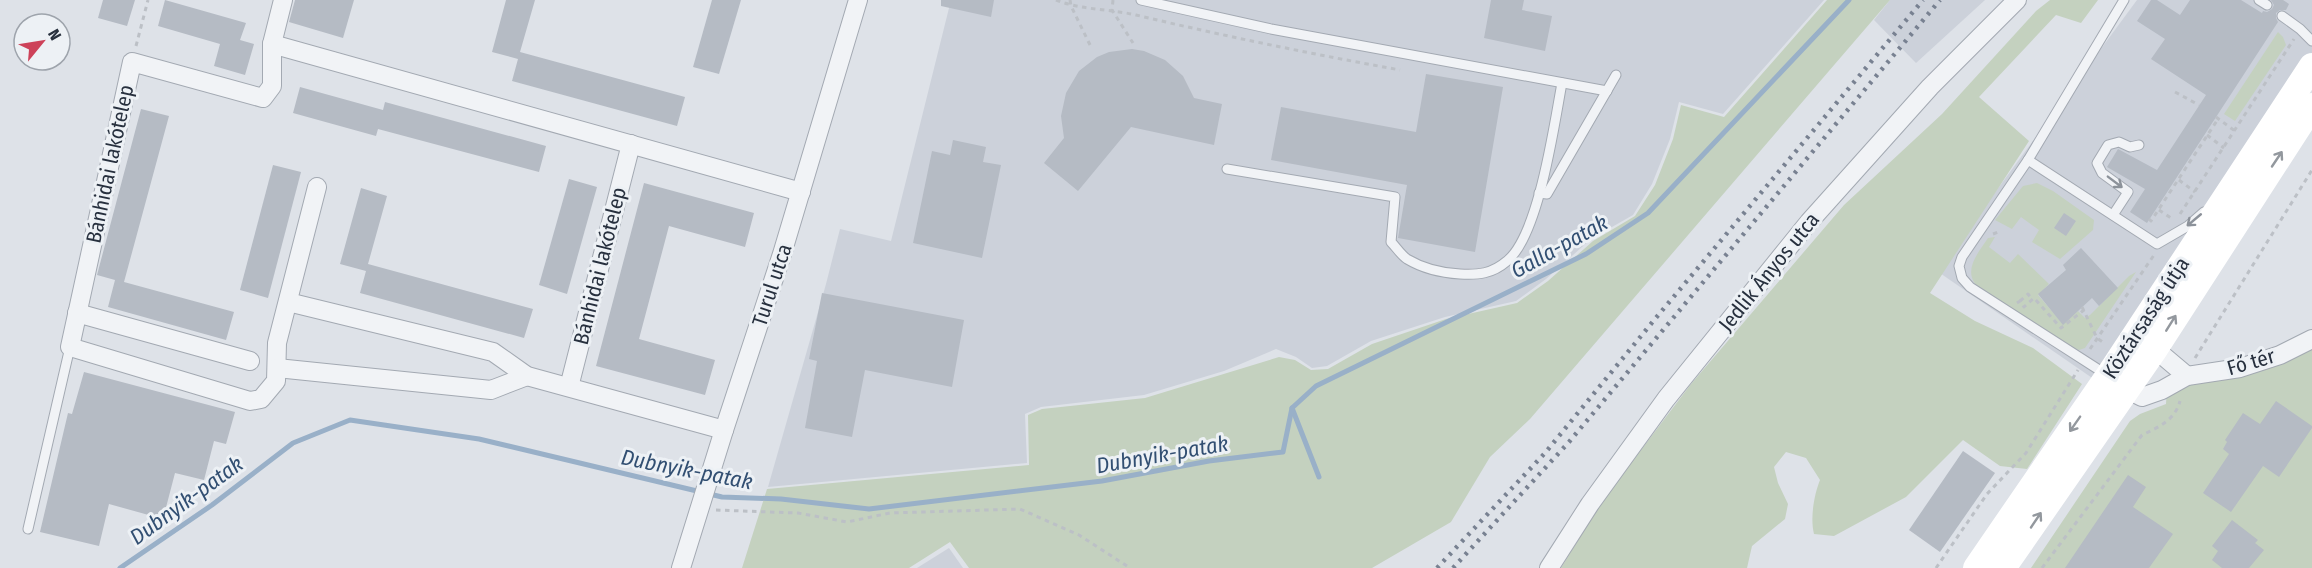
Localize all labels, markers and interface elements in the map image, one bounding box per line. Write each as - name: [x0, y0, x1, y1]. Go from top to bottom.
- north arrow: [12, 12, 72, 72]
- text: N: [44, 26, 65, 44]
- street label: Bánhidai lakótelep: [81, 82, 139, 246]
- one-way arrow: [2270, 151, 2283, 168]
- one-way arrow: [2106, 176, 2122, 188]
- street label: Bánhidai lakótelep: [568, 185, 632, 347]
- street label: Jedlik Ányos utca: [1713, 207, 1825, 337]
- water label: Galla-patak: [1506, 209, 1613, 284]
- one-way arrow: [2186, 214, 2202, 227]
- street label: Turul utca: [746, 240, 798, 330]
- street label: Köztársaság útja: [2097, 252, 2195, 384]
- one-way arrow: [2165, 315, 2177, 332]
- street label: Fő tér: [2224, 343, 2279, 381]
- one-way arrow: [2069, 415, 2081, 432]
- water label: Dubnyik-patak: [1094, 430, 1230, 479]
- water label: Dubnyik-patak: [619, 444, 755, 495]
- water label: Dubnyik-patak: [124, 450, 248, 551]
- one-way arrow: [2029, 511, 2042, 528]

